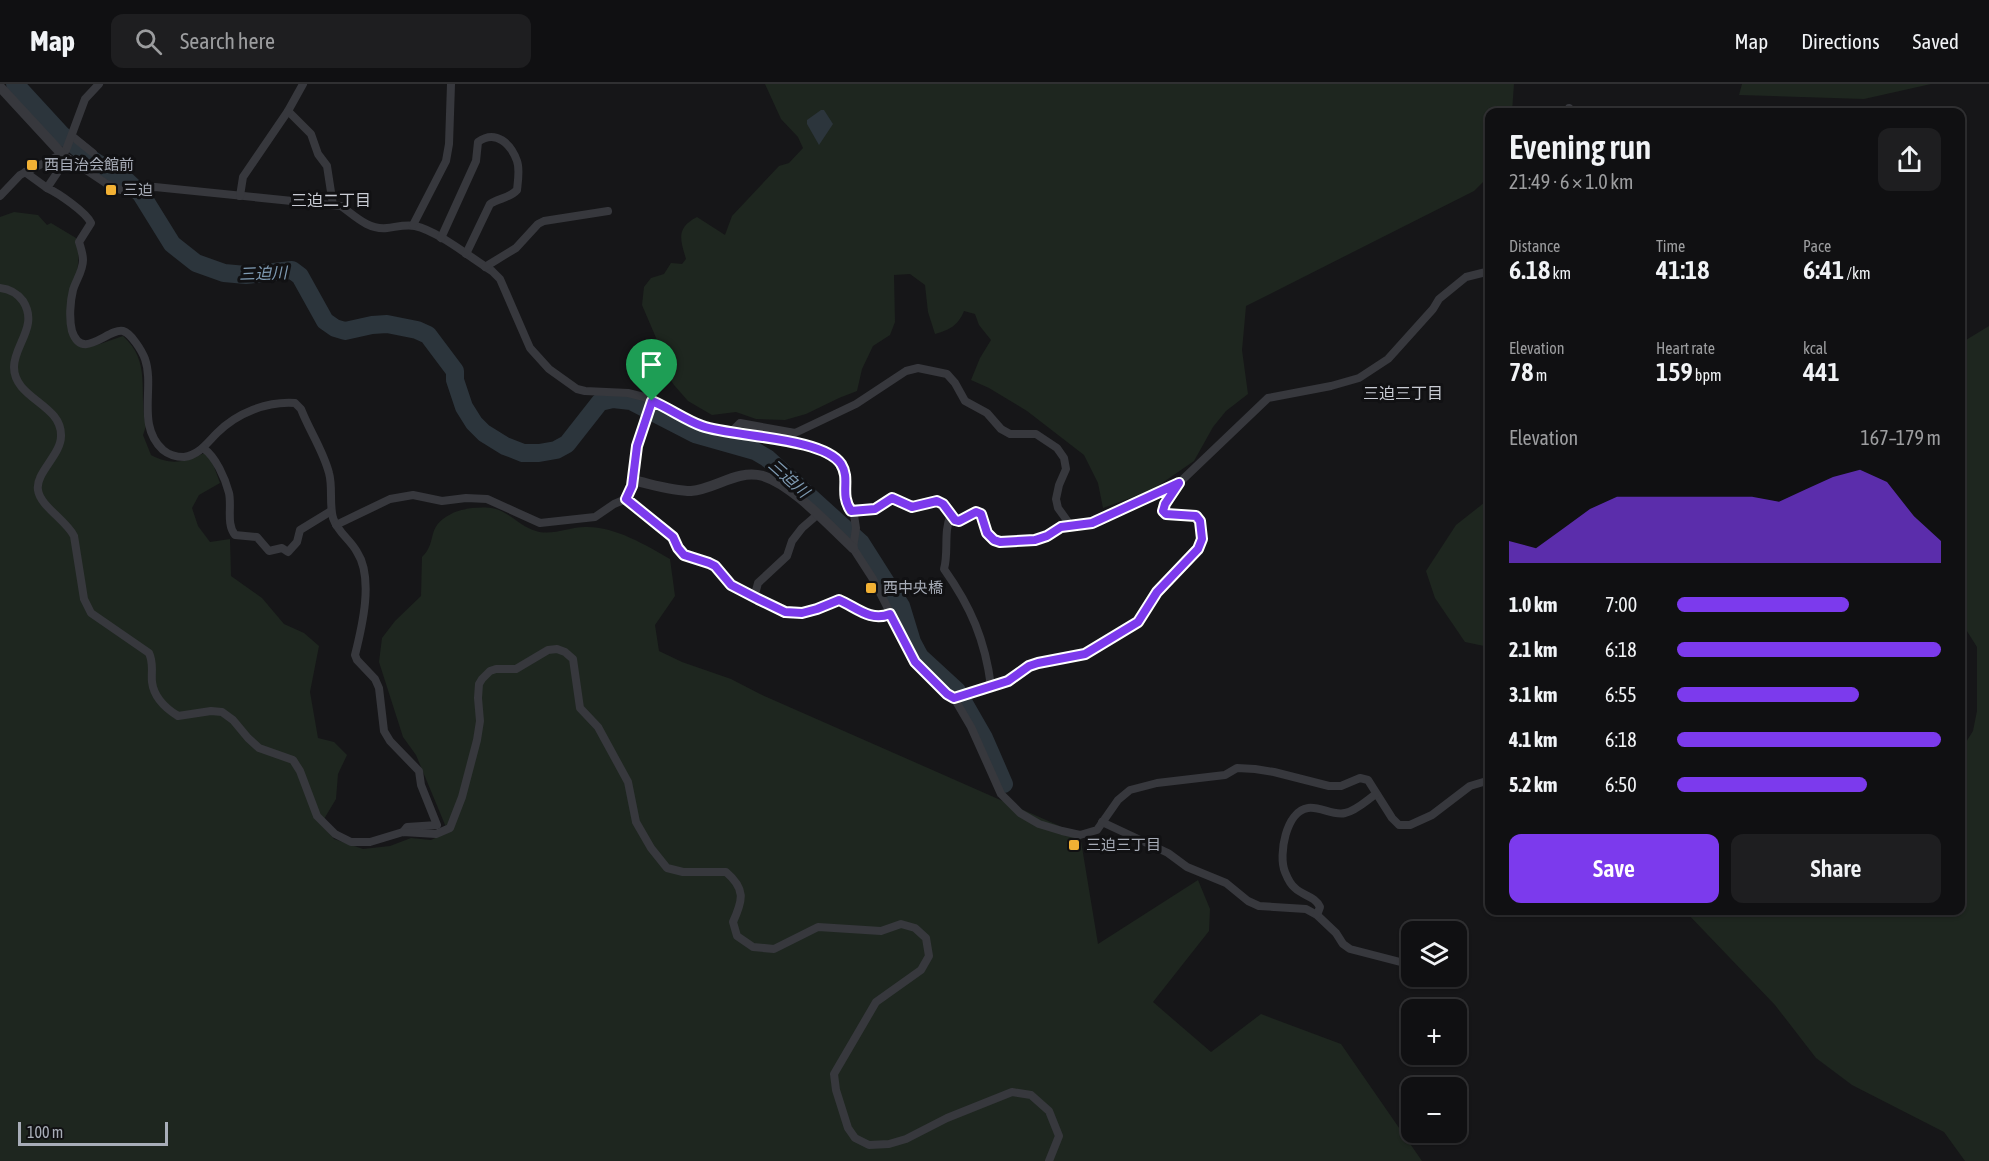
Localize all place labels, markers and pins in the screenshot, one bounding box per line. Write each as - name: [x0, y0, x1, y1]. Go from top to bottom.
- place label: 西自治会館前: [44, 156, 134, 173]
- marker: 西自治会館前: [25, 158, 39, 172]
- place label: 三迫: [123, 181, 153, 198]
- marker: 三迫: [104, 183, 118, 197]
- pin: [626, 339, 677, 401]
- place label: 西中央橋: [883, 579, 943, 596]
- marker: 西中央橋: [864, 581, 878, 595]
- place label: 三迫三丁目: [1086, 836, 1161, 853]
- marker: 三迫三丁目: [1067, 838, 1081, 852]

